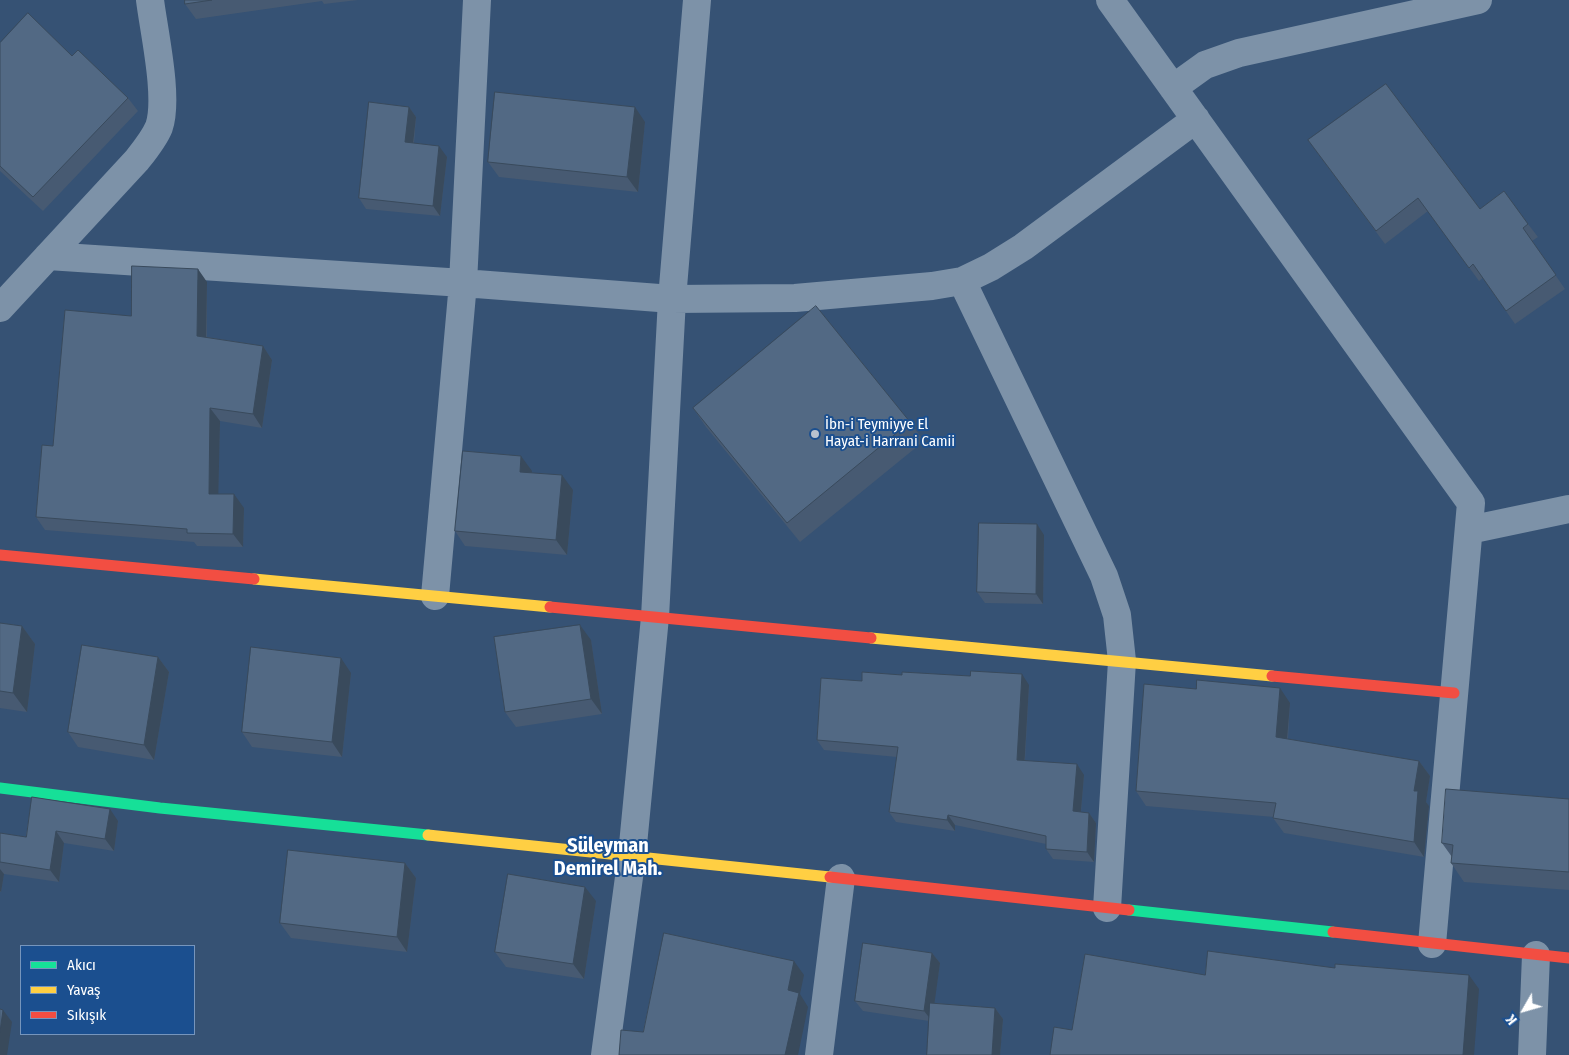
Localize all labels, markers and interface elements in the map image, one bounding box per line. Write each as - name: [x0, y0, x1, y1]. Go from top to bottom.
- place label: İbn-i Teymiyye El Hayat-i Harrani Camii: [825, 416, 955, 451]
- marker: İbn-i Teymiyye El Hayat-i Harrani Camii: [809, 428, 821, 440]
- district label: Süleyman Demirel Mah.: [554, 834, 662, 881]
- legend: [20, 945, 195, 1035]
- text: Akıcı: [67, 956, 96, 974]
- text: Yavaş: [67, 981, 101, 999]
- north arrow: [1499, 985, 1549, 1035]
- text: Sıkışık: [67, 1006, 106, 1024]
- text: K: [1503, 1011, 1521, 1028]

